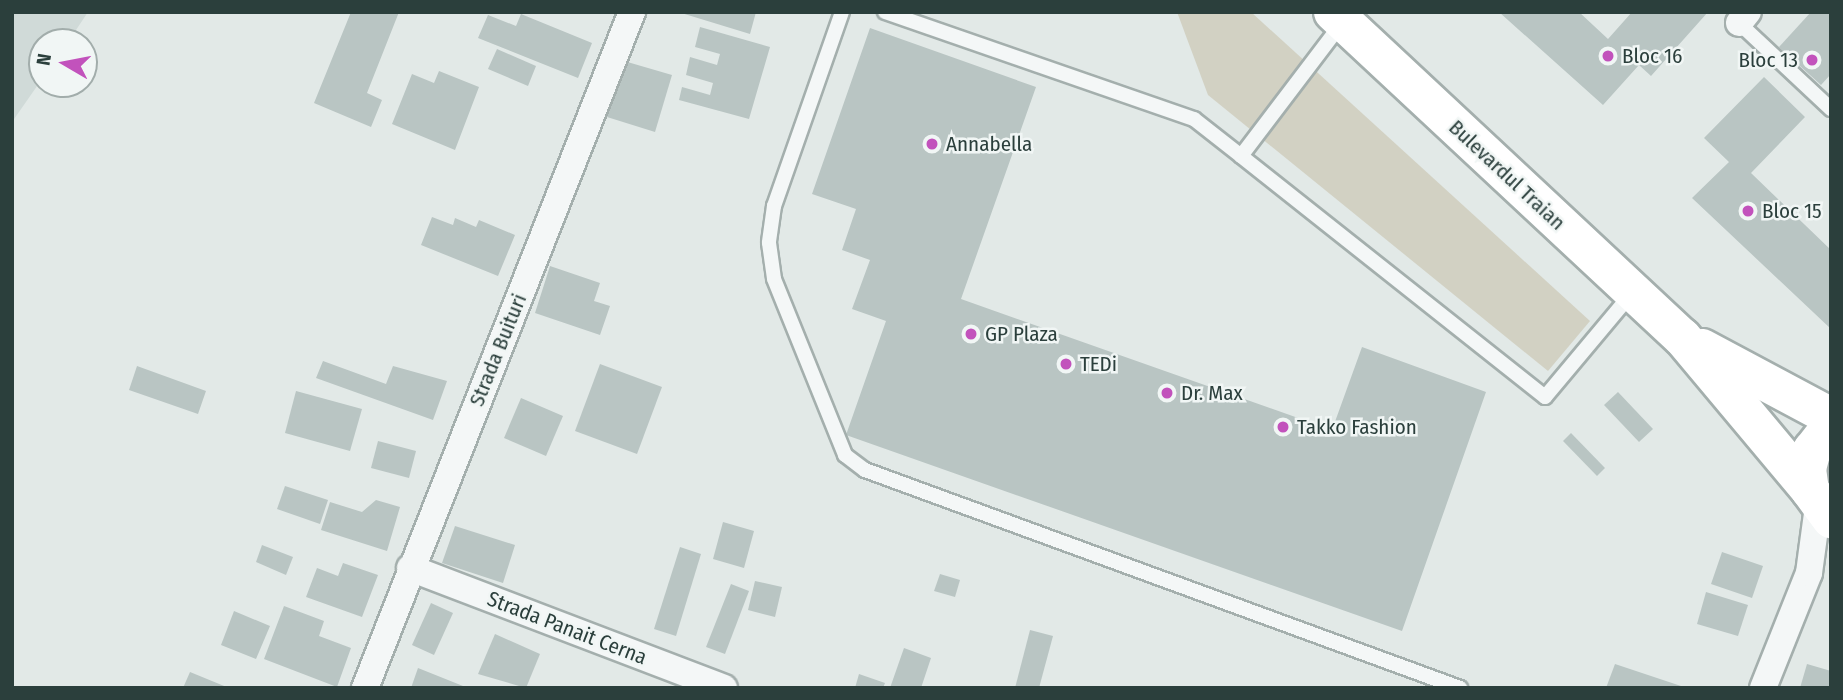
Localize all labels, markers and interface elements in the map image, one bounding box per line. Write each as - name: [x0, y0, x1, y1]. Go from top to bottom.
- north arrow: [28, 28, 98, 98]
- place label: Bloc 16: [1622, 43, 1683, 69]
- place label: Bloc 13: [1738, 47, 1798, 73]
- marker: Bloc 16: [1600, 48, 1616, 64]
- text: N: [31, 52, 56, 67]
- marker: Bloc 13: [1804, 52, 1820, 68]
- street label: Bulevardul Traian: [1444, 115, 1570, 235]
- place label: Annabella: [946, 131, 1032, 157]
- marker: Annabella: [924, 136, 940, 152]
- place label: Bloc 15: [1762, 198, 1822, 224]
- marker: Bloc 15: [1740, 203, 1756, 219]
- street label: Strada Buituri: [464, 290, 532, 410]
- place label: GP Plaza: [985, 321, 1058, 347]
- marker: GP Plaza: [963, 326, 979, 342]
- place label: TEDi: [1080, 351, 1117, 377]
- marker: TEDi: [1058, 356, 1074, 372]
- place label: Dr. Max: [1181, 380, 1243, 406]
- marker: Dr. Max: [1159, 385, 1175, 401]
- place label: Takko Fashion: [1297, 414, 1417, 440]
- marker: Takko Fashion: [1275, 419, 1291, 435]
- street label: Strada Panait Cerna: [484, 586, 650, 670]

